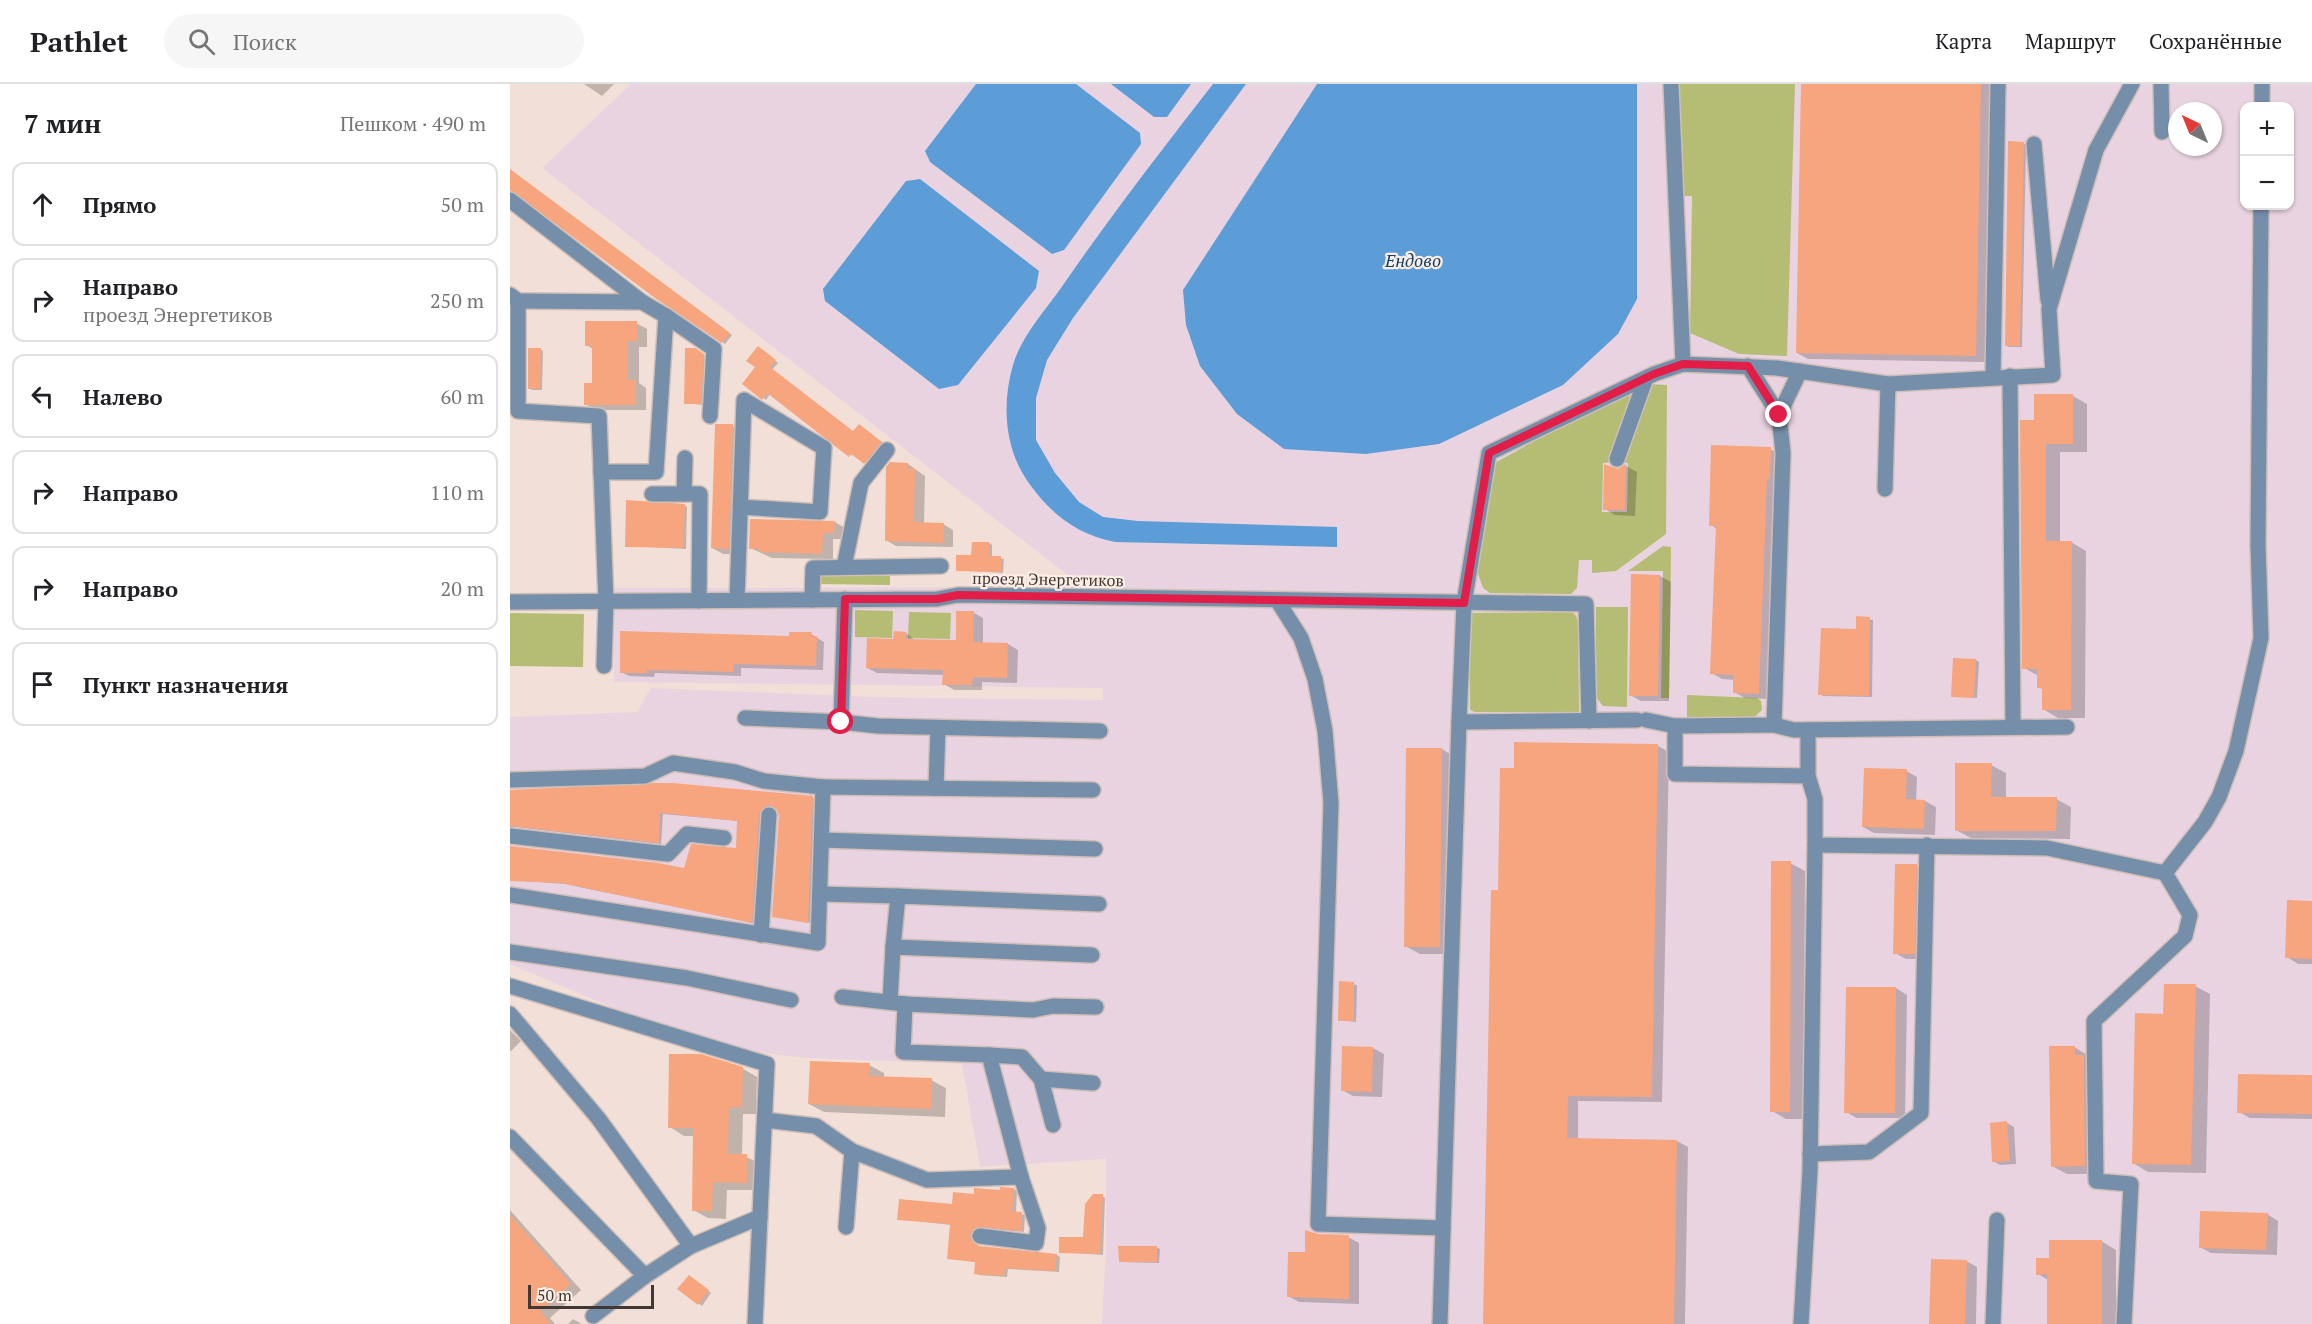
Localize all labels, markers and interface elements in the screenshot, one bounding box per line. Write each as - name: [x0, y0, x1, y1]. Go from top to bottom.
- search box: [164, 14, 584, 68]
- text: Pathlet: [30, 23, 128, 60]
- icon: search: [185, 25, 218, 58]
- text: Поиск: [233, 27, 297, 56]
- text: Карта: [1935, 27, 1992, 55]
- text: Маршрут: [2025, 27, 2116, 55]
- text: Сохранённые: [2149, 27, 2282, 55]
- north arrow: [2168, 102, 2222, 156]
- map controls: [2240, 102, 2294, 210]
- button: +: [2240, 102, 2294, 156]
- text: 7 мин: [24, 106, 101, 140]
- text: Пешком · 490 m: [340, 110, 486, 137]
- button: −: [2240, 156, 2294, 210]
- icon: ahead: [26, 188, 59, 221]
- text: Прямо: [83, 190, 156, 219]
- text: 50 m: [441, 191, 484, 218]
- water label: Ендово: [1384, 248, 1441, 272]
- text: Направо: [83, 272, 178, 301]
- icon: right: [26, 284, 59, 317]
- text: 250 m: [430, 287, 484, 314]
- text: проезд Энергетиков: [83, 301, 273, 328]
- icon: left: [26, 380, 59, 413]
- text: Налево: [83, 382, 163, 411]
- text: 60 m: [441, 383, 484, 410]
- route end: [1765, 401, 1791, 427]
- icon: right: [26, 476, 59, 509]
- text: Направо: [83, 478, 178, 507]
- text: 110 m: [430, 479, 484, 506]
- street label: проезд Энергетиков: [972, 567, 1124, 591]
- icon: right: [26, 572, 59, 605]
- text: Направо: [83, 574, 178, 603]
- text: 20 m: [441, 575, 484, 602]
- icon: arrive: [26, 668, 59, 701]
- text: Пункт назначения: [83, 670, 288, 699]
- route start: [827, 708, 853, 734]
- scale bar: [528, 1282, 654, 1310]
- text: 50 m: [537, 1284, 572, 1306]

